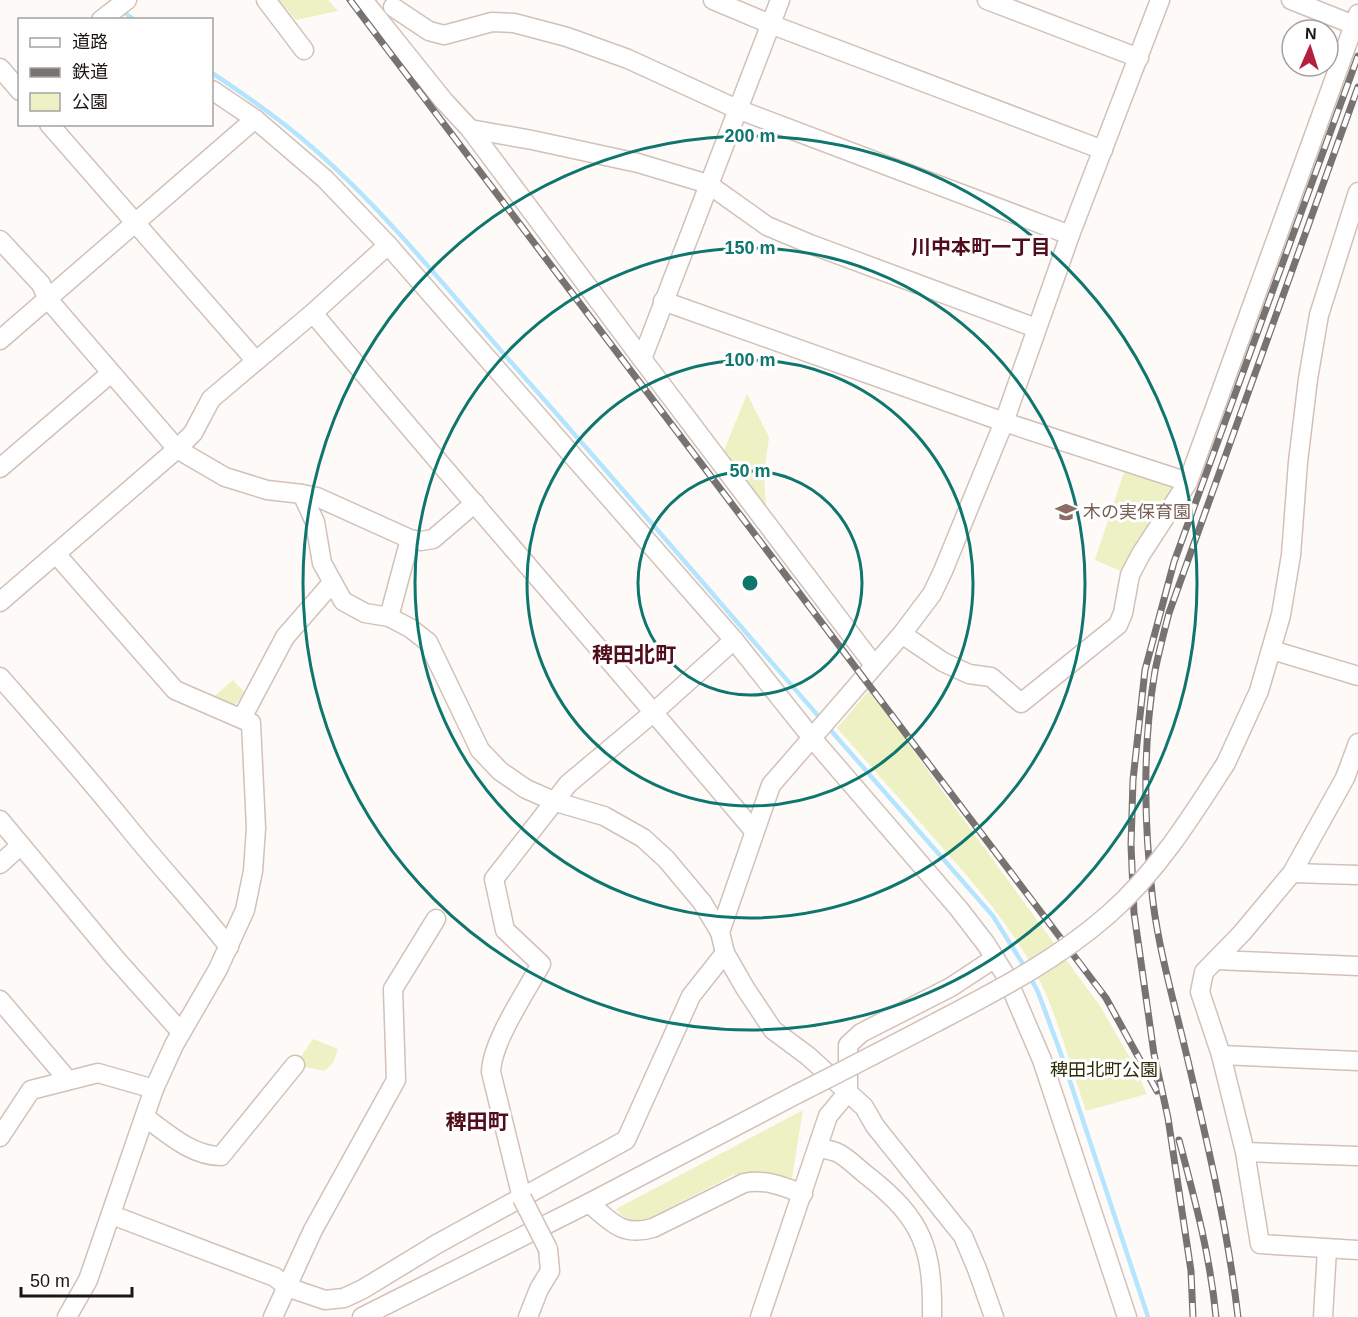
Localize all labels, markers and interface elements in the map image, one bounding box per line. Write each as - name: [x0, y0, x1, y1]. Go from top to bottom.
- legend: [18, 18, 213, 126]
- north arrow: [1280, 18, 1340, 78]
- text: N: [1305, 25, 1317, 42]
- text: 道路: [72, 32, 108, 52]
- text: 鉄道: [72, 62, 108, 82]
- text: 公園: [72, 92, 108, 112]
- text: 200 m: [724, 126, 776, 146]
- district label: 川中本町一丁目: [911, 236, 1051, 258]
- text: 150 m: [724, 238, 776, 258]
- text: 100 m: [724, 350, 776, 370]
- text: 50 m: [729, 461, 771, 481]
- school or university icon: 木の実保育園: [1054, 500, 1078, 524]
- place label: 木の実保育園: [1083, 502, 1191, 522]
- centre of rings: [740, 573, 760, 593]
- district label: 稗田北町: [592, 643, 676, 666]
- park label: 稗田北町公園: [1050, 1060, 1158, 1080]
- district label: 稗田町: [446, 1110, 509, 1133]
- scale bar: [21, 1260, 132, 1298]
- text: 50 m: [30, 1271, 70, 1291]

